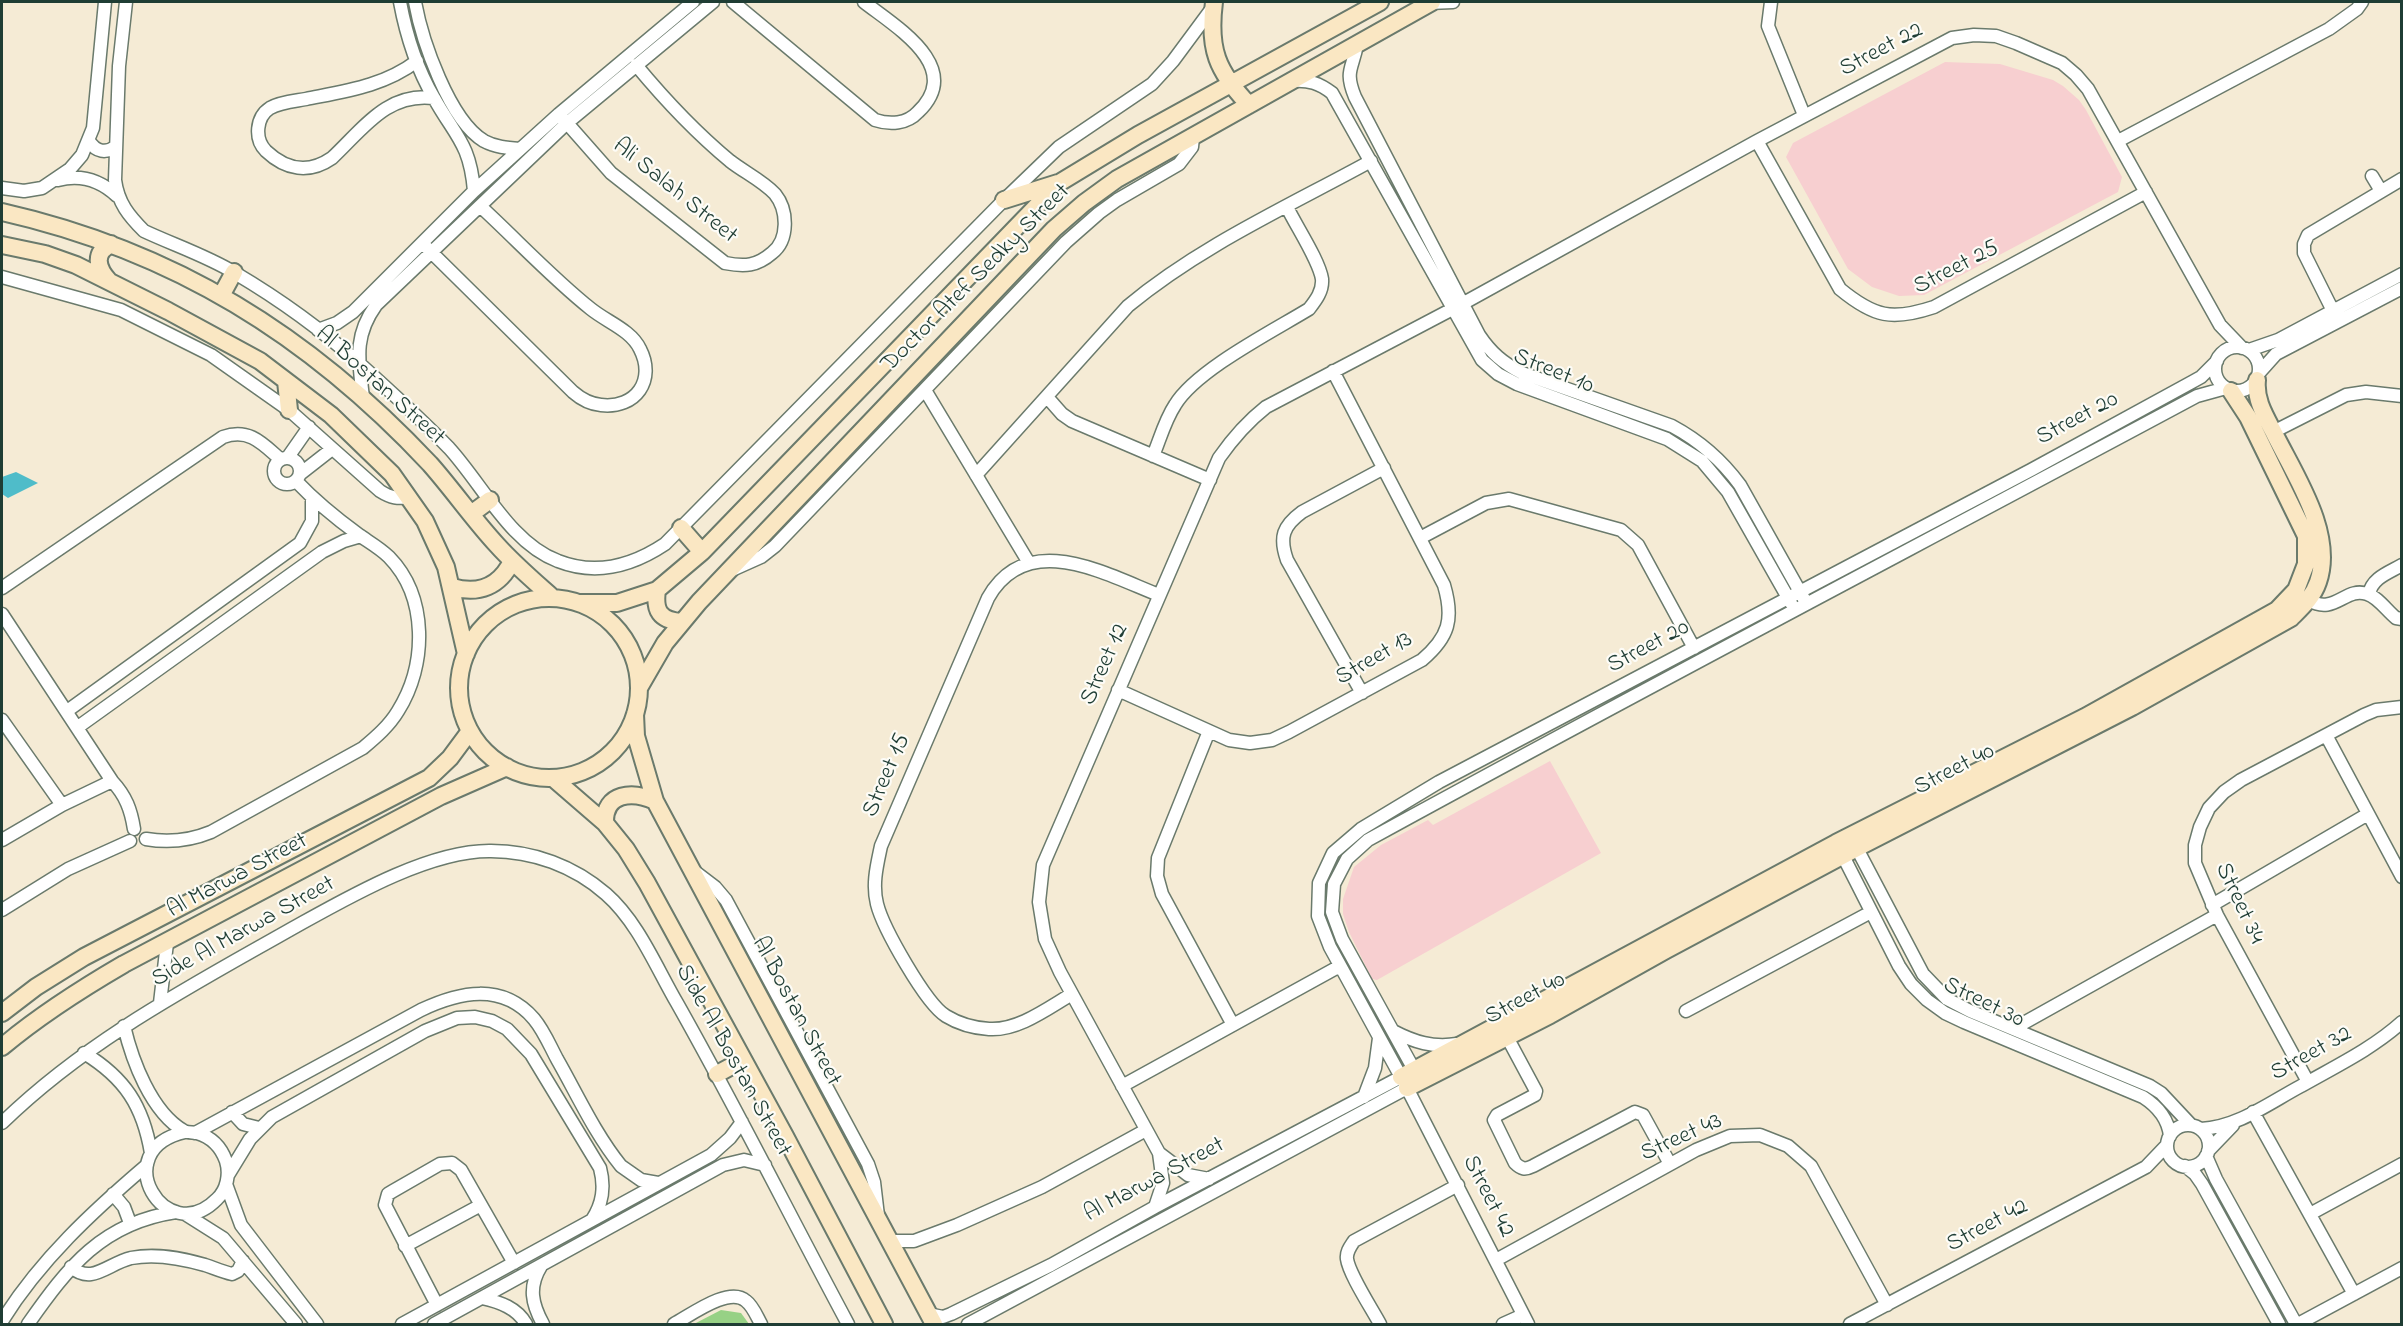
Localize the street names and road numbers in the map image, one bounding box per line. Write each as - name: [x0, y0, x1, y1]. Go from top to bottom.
- street label: Street 22: [1835, 17, 1929, 85]
- street label: Ali Salah Street: [606, 133, 742, 251]
- street label: Doctor Atef Sedky Street: [877, 179, 1077, 379]
- street label: Street 25: [1909, 235, 2005, 303]
- street label: Al Bostan Street: [308, 321, 450, 453]
- street label: Street 10: [1508, 344, 1598, 402]
- street label: Street 20: [2032, 386, 2124, 454]
- street label: Street 20: [1603, 614, 1695, 682]
- street label: Street 12: [1075, 620, 1137, 710]
- street label: Street 13: [1331, 627, 1419, 693]
- street label: Street 15: [858, 730, 918, 822]
- street label: Street 40: [1910, 738, 2000, 804]
- street label: Al Marwa Street: [163, 828, 313, 926]
- street label: Street 34: [2207, 859, 2269, 949]
- street label: Side Al Marwa Street: [147, 871, 341, 995]
- street label: Al Bostan Street: [744, 932, 846, 1092]
- street label: Side Al Bostan Street: [667, 960, 797, 1162]
- street label: Street 40: [1481, 967, 1571, 1033]
- street label: Street 30: [1938, 972, 2028, 1036]
- street label: Street 32: [2266, 1021, 2358, 1089]
- street label: Street 43: [1637, 1108, 1727, 1170]
- street label: Al Marwa Street: [1080, 1132, 1230, 1230]
- street label: Street 42: [1454, 1151, 1520, 1243]
- street label: Street 42: [1942, 1194, 2034, 1260]

